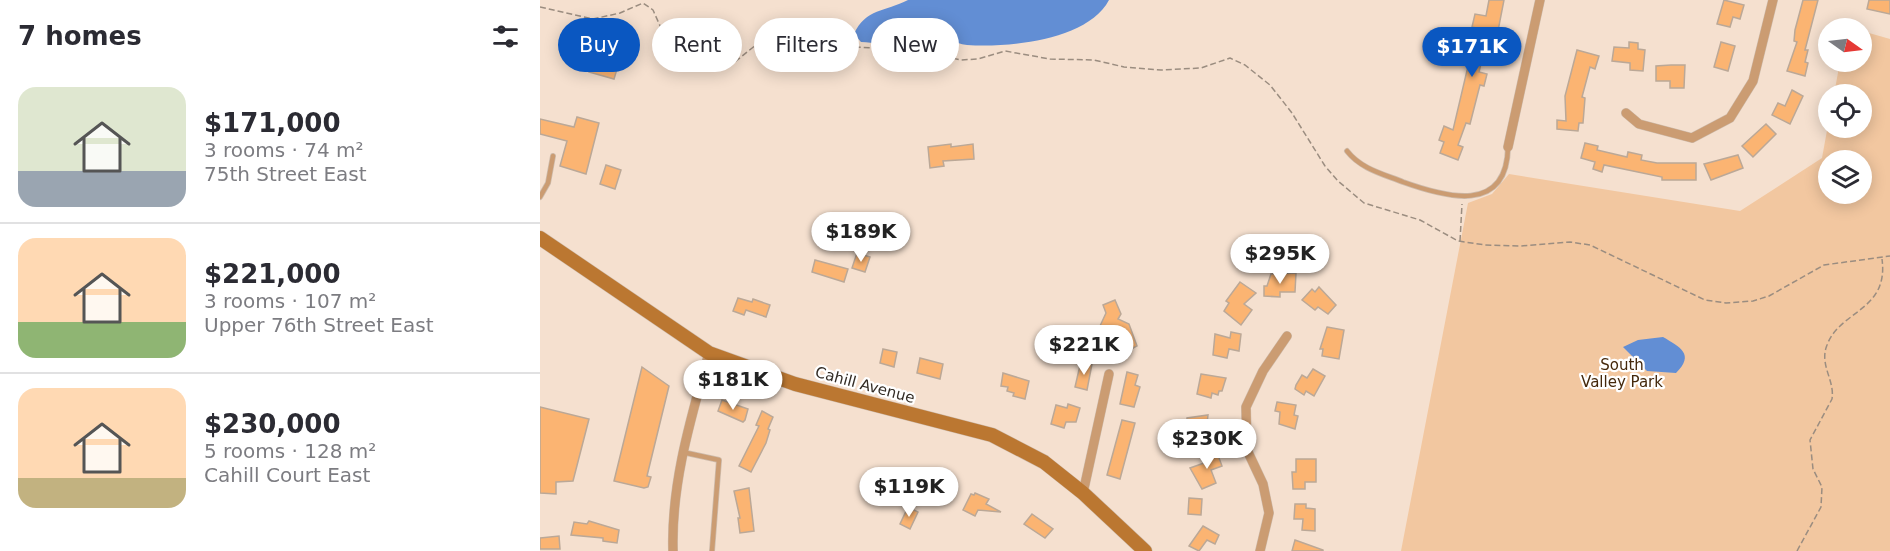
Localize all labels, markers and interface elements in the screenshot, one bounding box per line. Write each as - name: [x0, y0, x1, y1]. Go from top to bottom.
- chip: Buy: [558, 18, 640, 72]
- chip: Rent: [652, 18, 742, 72]
- chip: Filters: [754, 18, 859, 72]
- chip: New: [871, 18, 959, 72]
- north arrow: [1818, 18, 1872, 72]
- map controls: [1818, 18, 1872, 204]
- icon: filters: [489, 20, 522, 53]
- text: 7 homes: [18, 21, 142, 51]
- pin: $171K: [1430, 27, 1514, 78]
- text: $171K: [1436, 34, 1508, 58]
- button: locate: [1818, 84, 1872, 138]
- text: $171,000: [204, 108, 341, 138]
- icon: home: [66, 111, 138, 183]
- text: 3 rooms · 74 m²: [204, 138, 364, 162]
- button: layers: [1818, 150, 1872, 204]
- text: 75th Street East: [204, 162, 367, 186]
- pin: $189K: [819, 212, 903, 263]
- text: $189K: [825, 219, 897, 243]
- pin: $295K: [1238, 234, 1322, 285]
- text: $295K: [1244, 241, 1316, 265]
- text: $221,000: [204, 259, 341, 289]
- icon: home: [66, 262, 138, 334]
- text: 3 rooms · 107 m²: [204, 289, 376, 313]
- text: Upper 76th Street East: [204, 313, 434, 337]
- pin: $221K: [1042, 325, 1126, 376]
- text: $221K: [1048, 332, 1120, 356]
- park label: South Valley Park: [1581, 356, 1663, 391]
- pin: $181K: [691, 360, 775, 411]
- street label: Cahill Avenue: [813, 363, 917, 407]
- text: $181K: [697, 367, 769, 391]
- text: $230,000: [204, 409, 341, 439]
- icon: home: [66, 412, 138, 484]
- pin: $230K: [1165, 419, 1249, 470]
- text: $230K: [1171, 426, 1243, 450]
- text: 5 rooms · 128 m²: [204, 439, 376, 463]
- text: Cahill Court East: [204, 463, 370, 487]
- pin: $119K: [867, 467, 951, 518]
- text: $119K: [873, 474, 945, 498]

